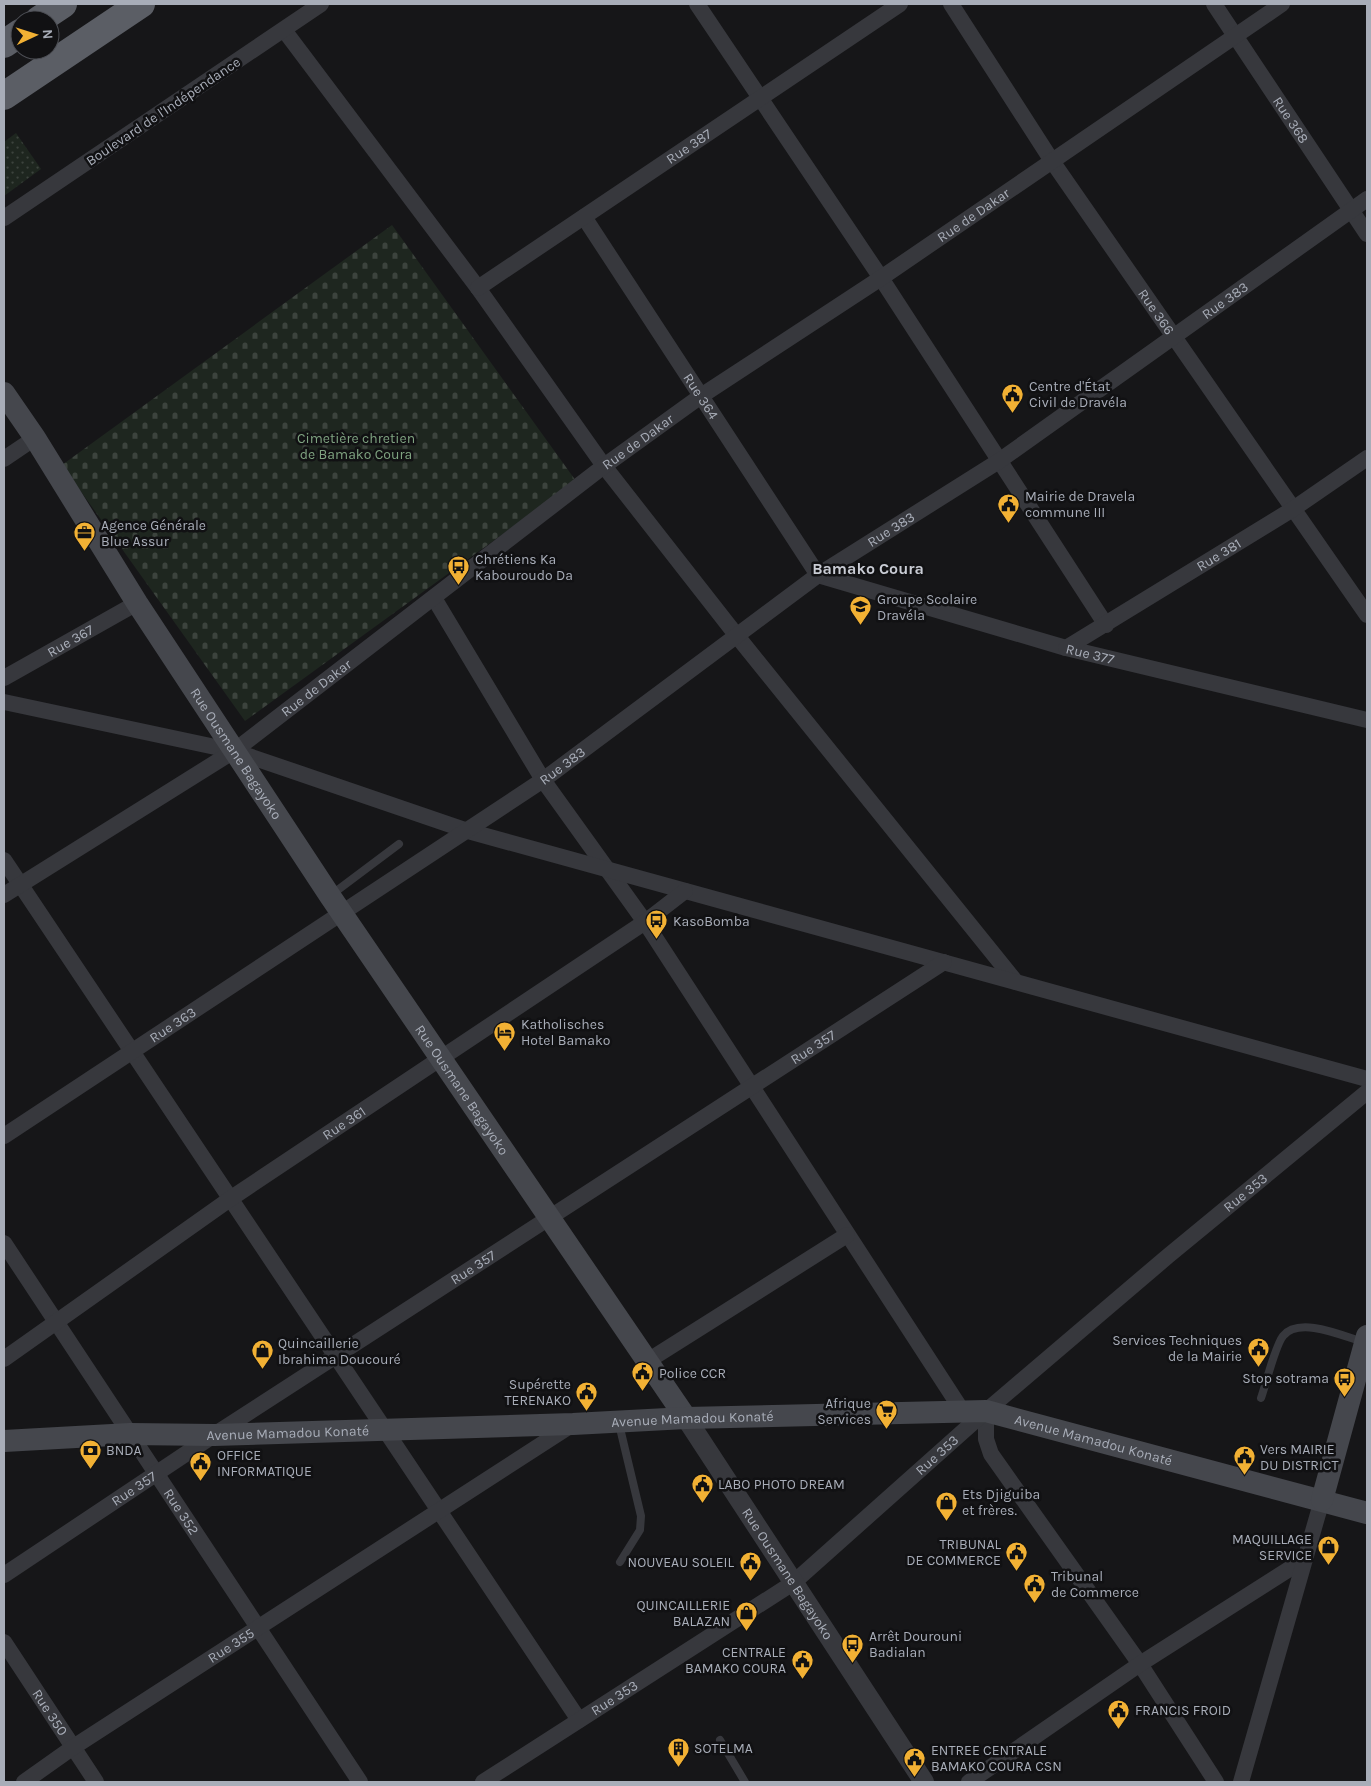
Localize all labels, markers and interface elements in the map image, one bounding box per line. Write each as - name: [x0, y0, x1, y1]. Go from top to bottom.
- north arrow: [10, 10, 60, 60]
- text: N: [39, 29, 56, 40]
- street label: Boulevard de l'Indépendance: [83, 53, 244, 169]
- street label: Rue 368: [1269, 93, 1312, 147]
- street label: Rue 387: [663, 125, 715, 168]
- street label: Rue de Dakar: [934, 184, 1014, 246]
- street label: Rue 383: [1199, 278, 1251, 323]
- street label: Rue 366: [1134, 286, 1178, 338]
- street label: Rue 364: [679, 370, 722, 423]
- place label: Centre d'État Civil de Dravéla: [1029, 377, 1127, 411]
- public building icon: Centre d'État Civil de Dravéla: [1001, 382, 1025, 413]
- street label: Rue de Dakar: [599, 410, 678, 474]
- park label: Cimetière chretien de Bamako Coura: [297, 430, 415, 463]
- place label: Mairie de Dravela commune III: [1025, 488, 1135, 521]
- public building icon: Mairie de Dravela commune III: [997, 492, 1021, 523]
- street label: Rue 383: [864, 508, 918, 551]
- place label: Agence Générale Blue Assur: [101, 517, 206, 550]
- office icon: Agence Générale Blue Assur: [73, 521, 97, 552]
- street label: Rue 381: [1194, 535, 1244, 575]
- place label: Chrétiens Ka Kabouroudo Da: [475, 551, 573, 584]
- bus stop icon: Chrétiens Ka Kabouroudo Da: [447, 555, 471, 586]
- district label: Bamako Coura: [812, 559, 924, 578]
- place label: Groupe Scolaire Dravéla: [877, 591, 977, 624]
- school or university icon: Groupe Scolaire Dravéla: [849, 595, 873, 626]
- street label: Rue 367: [44, 621, 97, 661]
- street label: Rue 377: [1064, 640, 1116, 668]
- street label: Rue de Dakar: [278, 655, 356, 721]
- street label: Rue Ousmane Bagayoko: [186, 685, 285, 823]
- street label: Rue 383: [536, 743, 589, 789]
- bus stop icon: KasoBomba: [645, 909, 669, 940]
- place label: KasoBomba: [673, 913, 750, 930]
- street label: Rue 363: [146, 1004, 199, 1047]
- place label: Katholisches Hotel Bamako: [521, 1016, 610, 1049]
- hotel icon: Katholisches Hotel Bamako: [493, 1020, 517, 1051]
- street label: Rue Ousmane Bagayoko: [411, 1022, 512, 1158]
- street label: Rue 357: [787, 1026, 839, 1068]
- street label: Rue 361: [319, 1103, 369, 1144]
- street label: Rue 353: [1220, 1170, 1271, 1216]
- street label: Rue 357: [448, 1247, 499, 1288]
- place label: Services Techniques de la Mairie: [1112, 1332, 1242, 1365]
- place label: Quincaillerie Ibrahima Doucouré: [278, 1335, 401, 1368]
- public building icon: Services Techniques de la Mairie: [1246, 1336, 1270, 1367]
- shop icon: Quincaillerie Ibrahima Doucouré: [250, 1339, 274, 1370]
- public building icon: Police CCR: [631, 1361, 655, 1392]
- place label: Police CCR: [659, 1365, 726, 1382]
- bus stop icon: Stop sotrama: [1333, 1366, 1357, 1397]
- place label: Stop sotrama: [1242, 1370, 1329, 1387]
- place label: Supérette TERENAKO: [505, 1376, 571, 1409]
- public building icon: Supérette TERENAKO: [575, 1380, 599, 1411]
- place label: Afrique Services: [817, 1395, 871, 1428]
- supermarket icon: Afrique Services: [875, 1399, 899, 1430]
- street label: Avenue Mamadou Konaté: [611, 1408, 774, 1431]
- street label: Avenue Mamadou Konaté: [1013, 1411, 1174, 1470]
- street label: Avenue Mamadou Konaté: [206, 1422, 369, 1444]
- street label: Rue 353: [912, 1432, 962, 1479]
- bank icon: BNDA: [78, 1438, 102, 1469]
- place label: Vers MAIRIE DU DISTRICT: [1260, 1441, 1338, 1474]
- place label: BNDA: [106, 1442, 142, 1459]
- public building icon: Vers MAIRIE DU DISTRICT: [1232, 1445, 1256, 1476]
- place label: OFFICE INFORMATIQUE: [217, 1447, 312, 1480]
- public building icon: OFFICE INFORMATIQUE: [189, 1451, 213, 1482]
- street label: Rue 357: [108, 1468, 160, 1510]
- public building icon: LABO PHOTO DREAM: [690, 1472, 714, 1503]
- place label: LABO PHOTO DREAM: [718, 1476, 845, 1493]
- street label: Rue 352: [160, 1486, 202, 1538]
- place label: Ets Djiguiba et frères.: [962, 1486, 1040, 1519]
- shop icon: Ets Djiguiba et frères.: [934, 1490, 958, 1521]
- street label: Rue Ousmane Bagayoko: [738, 1505, 837, 1643]
- place label: MAQUILLAGE SERVICE: [1232, 1531, 1312, 1564]
- shop icon: MAQUILLAGE SERVICE: [1316, 1535, 1340, 1566]
- place label: TRIBUNAL DE COMMERCE: [906, 1536, 1001, 1569]
- public building icon: TRIBUNAL DE COMMERCE: [1005, 1540, 1029, 1571]
- public building icon: NOUVEAU SOLEIL: [738, 1550, 762, 1581]
- place label: NOUVEAU SOLEIL: [628, 1554, 734, 1571]
- place label: Tribunal de Commerce: [1051, 1568, 1139, 1601]
- public building icon: Tribunal de Commerce: [1023, 1572, 1047, 1603]
- place label: QUINCAILLERIE BALAZAN: [636, 1597, 730, 1630]
- shop icon: QUINCAILLERIE BALAZAN: [734, 1601, 758, 1632]
- street label: Rue 355: [205, 1624, 258, 1667]
- place label: Arrêt Dourouni Badialan: [869, 1628, 962, 1661]
- bus stop icon: Arrêt Dourouni Badialan: [841, 1632, 865, 1663]
- place label: CENTRALE BAMAKO COURA: [685, 1644, 786, 1677]
- public building icon: CENTRALE BAMAKO COURA: [790, 1648, 814, 1679]
- street label: Rue 353: [588, 1677, 641, 1719]
- street label: Rue 350: [28, 1686, 71, 1739]
- public building icon: FRANCIS FROID: [1107, 1698, 1131, 1729]
- place label: FRANCIS FROID: [1135, 1702, 1231, 1719]
- building icon: SOTELMA: [666, 1736, 690, 1767]
- place label: SOTELMA: [694, 1740, 753, 1757]
- place label: ENTREE CENTRALE BAMAKO COURA CSN: [931, 1742, 1062, 1775]
- public building icon: ENTREE CENTRALE BAMAKO COURA CSN: [903, 1746, 927, 1777]

